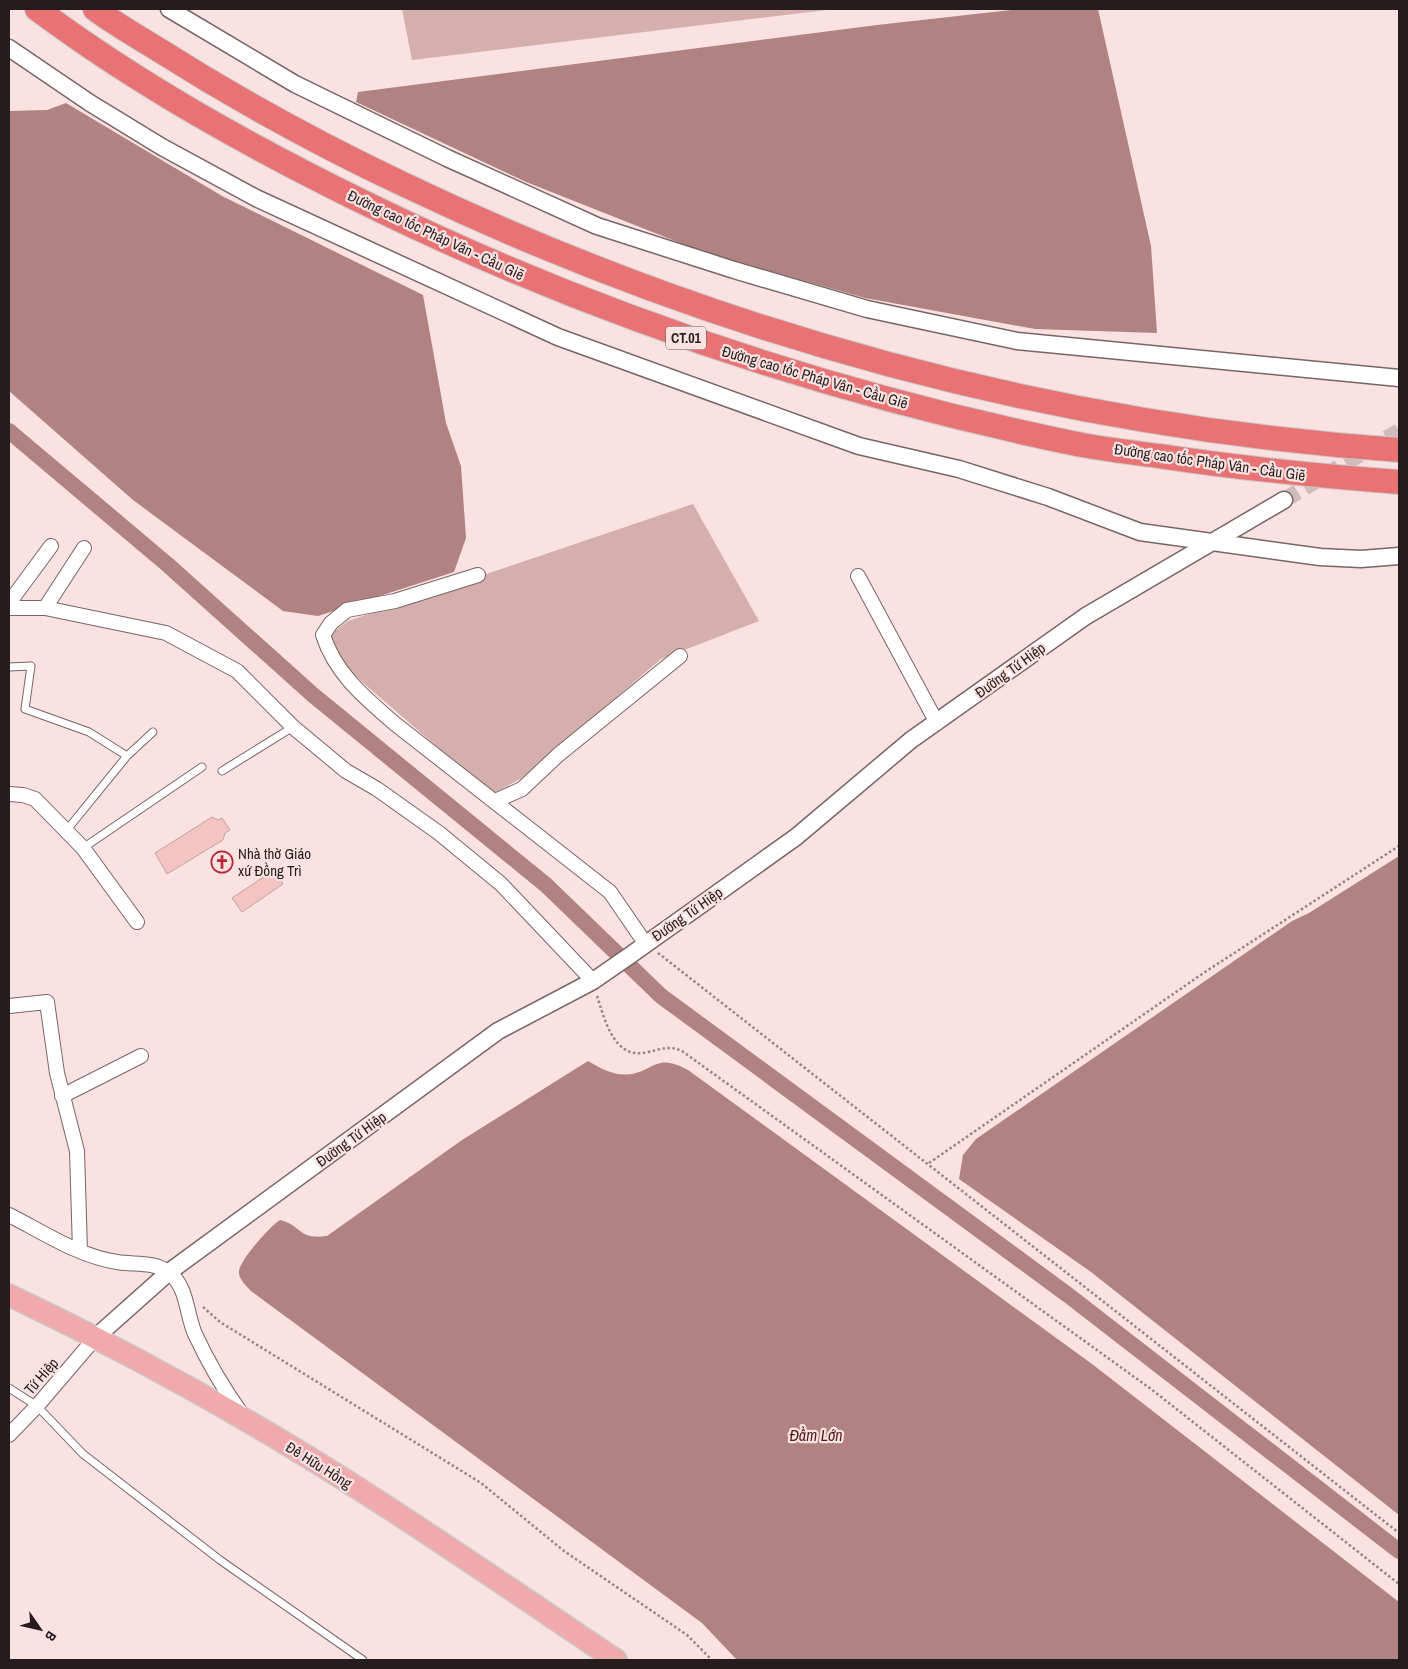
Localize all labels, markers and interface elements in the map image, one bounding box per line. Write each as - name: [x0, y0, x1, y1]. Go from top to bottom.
- street label: Đường cao tốc Pháp Vân - Cầu Giẽ: [344, 185, 528, 285]
- road number: CT.01: [666, 326, 706, 349]
- street label: Đường cao tốc Pháp Vân - Cầu Giẽ: [720, 340, 911, 414]
- street label: Đường cao tốc Pháp Vân - Cầu Giẽ: [1113, 438, 1307, 486]
- street label: Đường Tứ Hiệp: [971, 637, 1050, 703]
- place label: Nhà thờ Giáo xứ Đồng Trì: [238, 843, 311, 881]
- church icon: Nhà thờ Giáo xứ Đồng Trì: [210, 850, 234, 874]
- street label: Đường Tứ Hiệp: [647, 882, 727, 946]
- street label: Đường Tứ Hiệp: [312, 1106, 391, 1172]
- street label: Tứ Hiệp: [19, 1353, 63, 1399]
- water label: Đầm Lớn: [789, 1424, 843, 1446]
- street label: Đê Hữu Hồng: [282, 1436, 356, 1494]
- north arrow: [15, 1604, 65, 1654]
- text: B: [41, 1628, 61, 1645]

